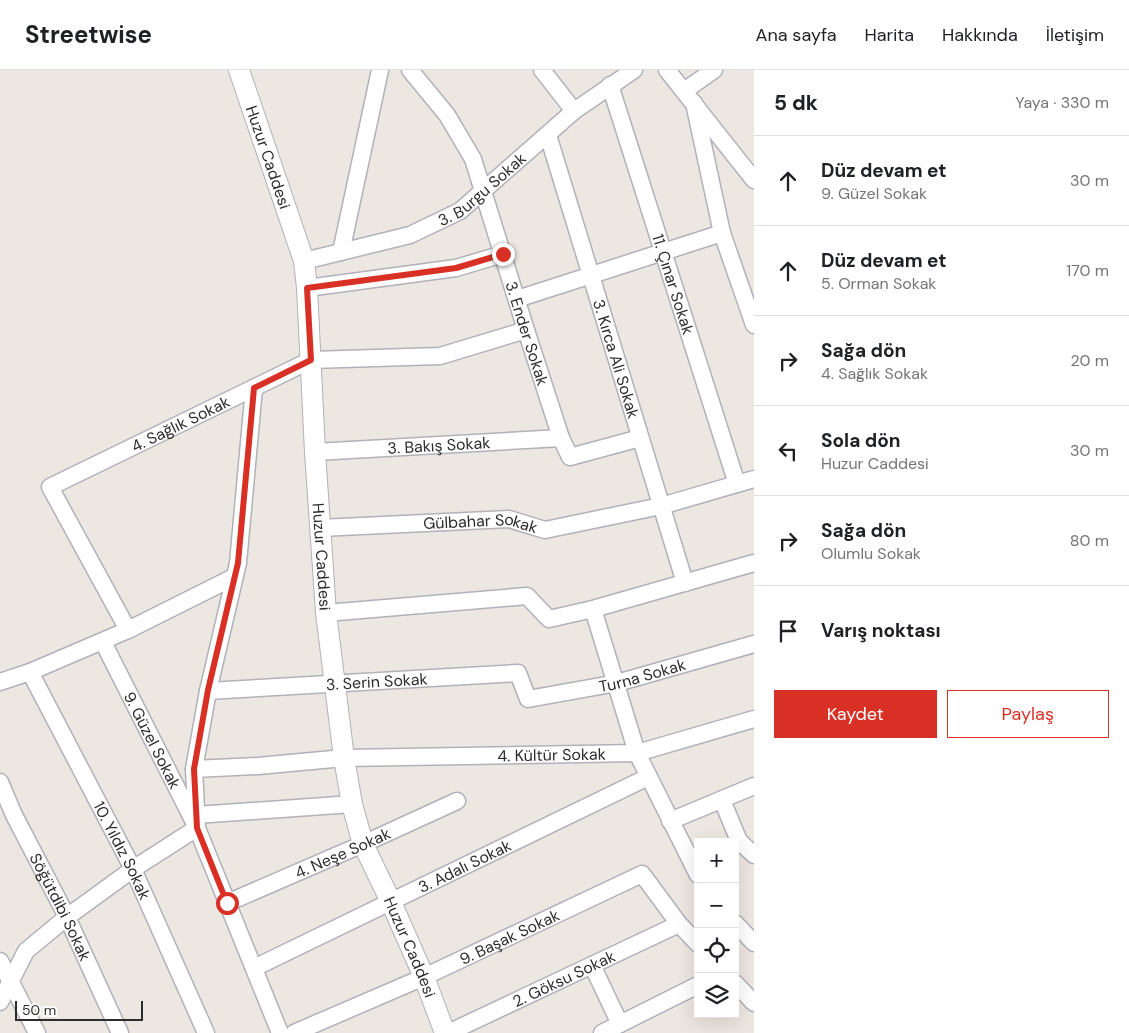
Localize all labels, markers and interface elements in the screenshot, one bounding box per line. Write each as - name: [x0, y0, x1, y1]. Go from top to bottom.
- text: Streetwise: [25, 19, 152, 50]
- text: Ana sayfa: [756, 23, 836, 47]
- text: Harita: [864, 23, 914, 47]
- text: Hakkında: [942, 23, 1018, 47]
- text: İletişim: [1046, 23, 1104, 47]
- text: 5 dk: [774, 89, 818, 117]
- text: Yaya · 330 m: [1015, 92, 1109, 113]
- street label: Huzur Caddesi: [241, 103, 295, 212]
- street label: 3. Burgu Sokak: [435, 148, 530, 231]
- text: Düz devam et: [821, 158, 947, 183]
- icon: ahead: [774, 167, 802, 195]
- text: 30 m: [1070, 170, 1109, 191]
- text: 9. Güzel Sokak: [821, 183, 927, 204]
- street label: 11. Çınar Sokak: [647, 231, 699, 337]
- route end: [492, 243, 515, 266]
- text: Düz devam et: [821, 248, 947, 273]
- icon: ahead: [774, 257, 802, 285]
- text: 170 m: [1066, 260, 1109, 281]
- text: 5. Orman Sokak: [821, 273, 936, 294]
- street label: 3. Ender Sokak: [501, 279, 553, 388]
- street label: 3. Kırca Ali Sokak: [588, 297, 644, 421]
- text: Sağa dön: [821, 338, 906, 363]
- icon: right: [774, 347, 802, 375]
- text: 20 m: [1070, 350, 1109, 371]
- text: 4. Sağlık Sokak: [821, 363, 928, 384]
- street label: 4. Sağlık Sokak: [128, 391, 233, 457]
- text: Sola dön: [821, 428, 901, 453]
- street label: 3. Bakış Sokak: [387, 432, 491, 459]
- icon: left: [774, 437, 802, 465]
- text: 30 m: [1070, 440, 1109, 461]
- text: Huzur Caddesi: [821, 453, 929, 474]
- street label: Huzur Caddesi: [308, 502, 336, 611]
- street label: Gülbahar Sokak: [423, 509, 540, 538]
- text: Sağa dön: [821, 518, 906, 543]
- icon: right: [774, 527, 802, 555]
- text: 80 m: [1070, 530, 1109, 551]
- text: Olumlu Sokak: [821, 543, 921, 564]
- icon: arrive: [774, 617, 802, 645]
- text: Varış noktası: [821, 618, 941, 643]
- street label: Turna Sokak: [597, 654, 688, 697]
- street label: 3. Serin Sokak: [325, 668, 428, 695]
- street label: 9. Güzel Sokak: [119, 688, 185, 793]
- button: Kaydet: [774, 690, 937, 738]
- button: Paylaş: [947, 690, 1109, 738]
- street label: 4. Kültür Sokak: [497, 744, 606, 766]
- street label: 10. Yıldız Sokak: [89, 798, 155, 903]
- street label: 4. Neşe Sokak: [292, 823, 394, 883]
- street label: 3. Adalı Sokak: [415, 835, 515, 898]
- map controls: [694, 838, 739, 1018]
- button: +: [694, 838, 739, 883]
- street label: Söğütdibi Sokak: [25, 850, 96, 964]
- button: −: [694, 883, 739, 928]
- route start: [216, 892, 239, 915]
- street label: Huzur Caddesi: [379, 893, 441, 1000]
- street label: 9. Başak Sokak: [456, 905, 563, 970]
- button: locate: [694, 928, 739, 973]
- street label: 2. Göksu Sokak: [509, 946, 619, 1012]
- button: layers: [694, 973, 739, 1018]
- scale bar: [15, 998, 142, 1021]
- text: 50 m: [22, 1001, 56, 1019]

